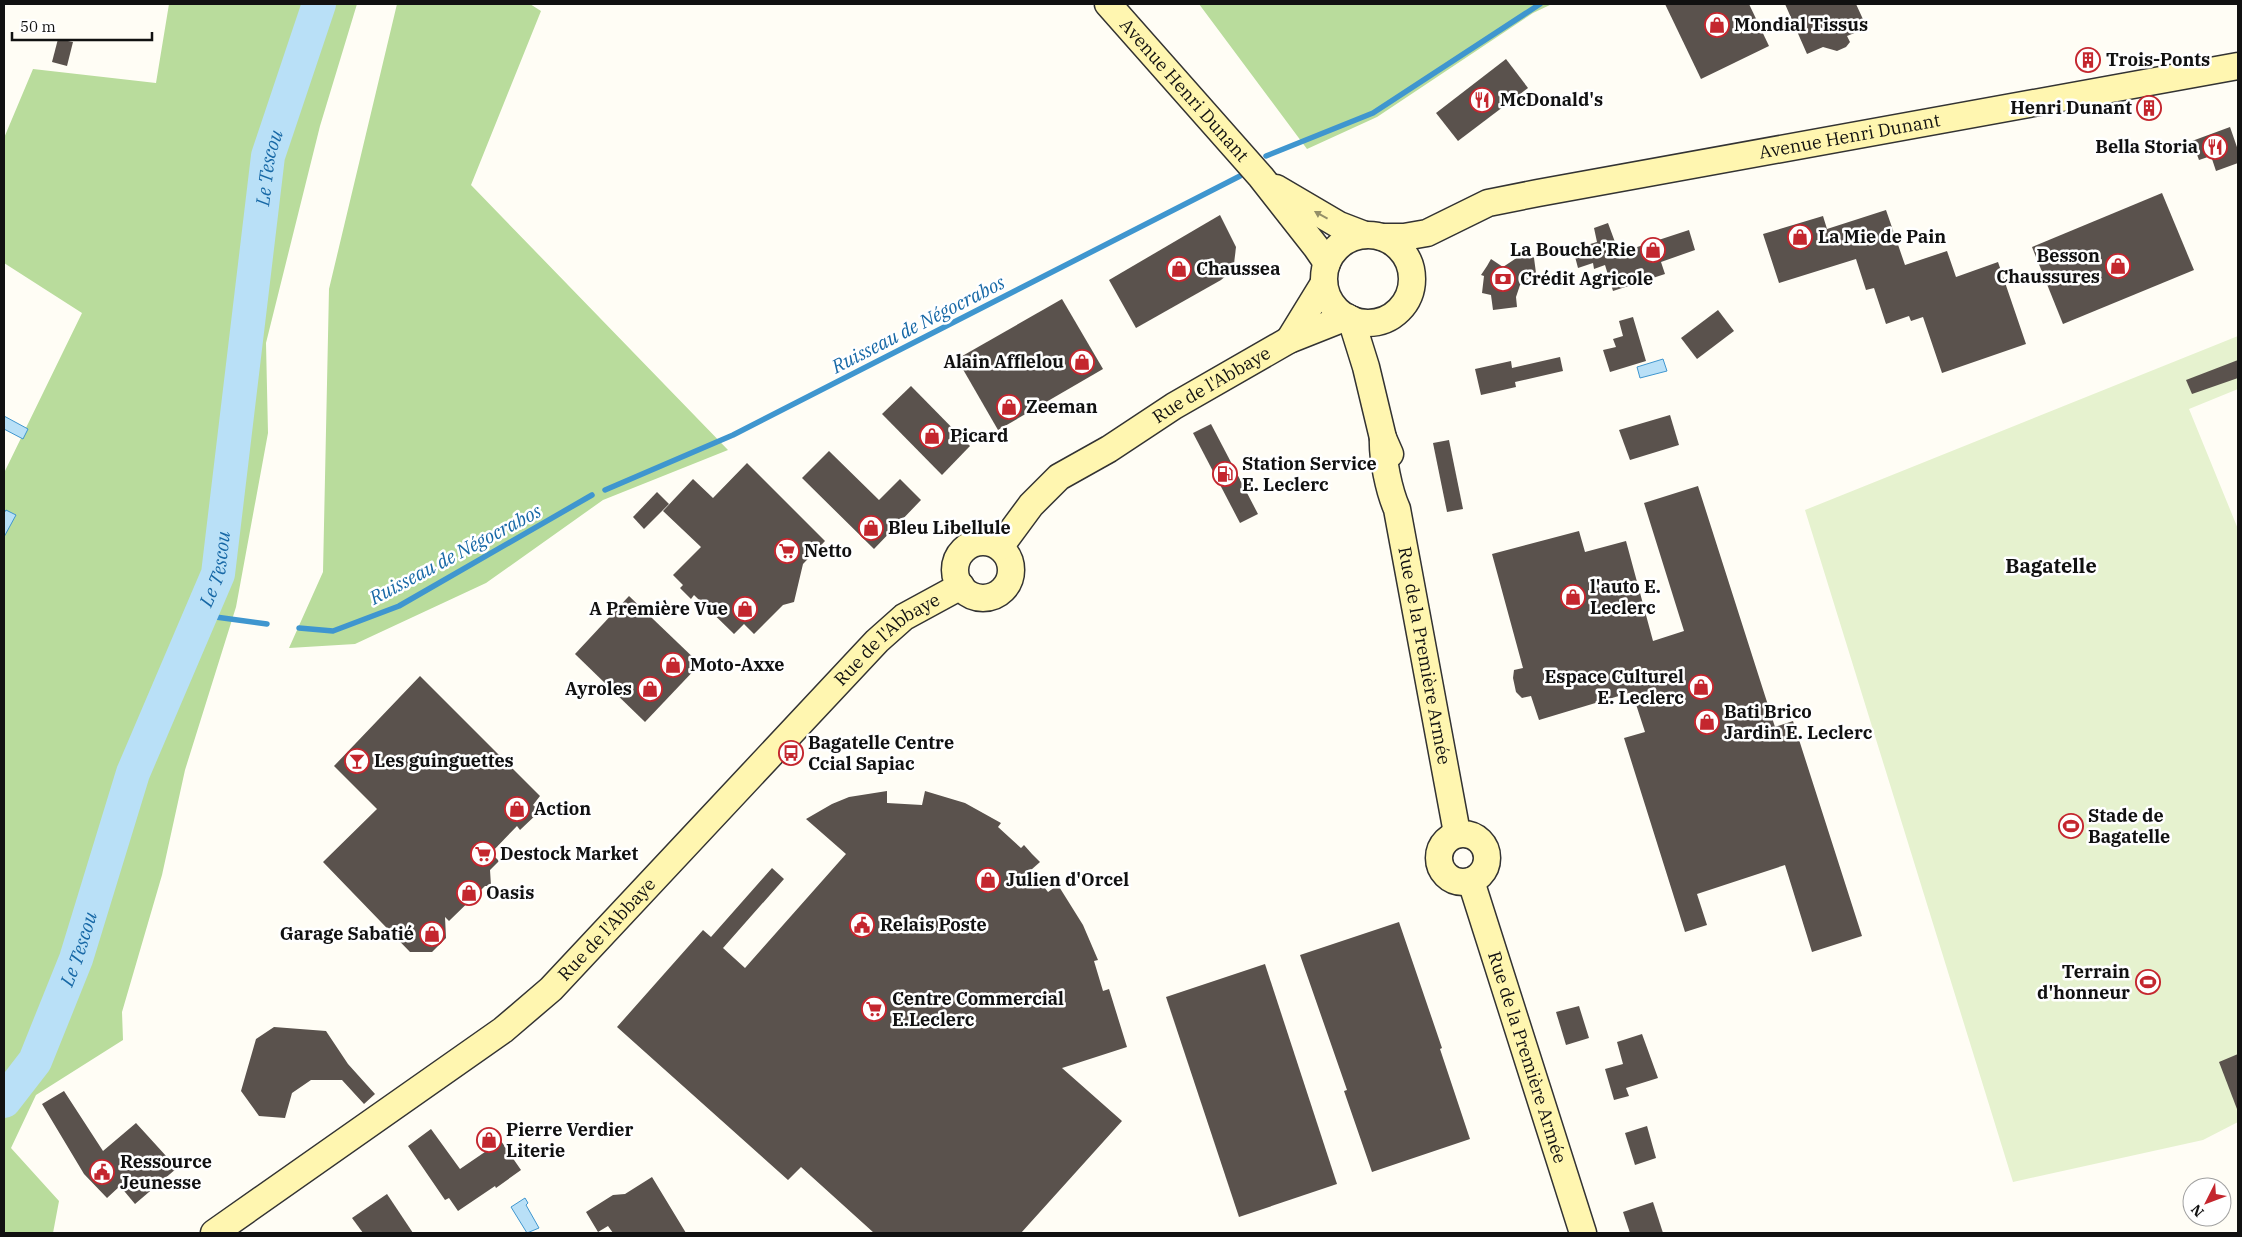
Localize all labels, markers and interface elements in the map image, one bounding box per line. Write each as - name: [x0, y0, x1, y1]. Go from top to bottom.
- scale bar: [12, 10, 152, 42]
- shop icon: Mondial Tissus: [1704, 12, 1730, 38]
- street label: Avenue Henri Dunant: [1115, 13, 1254, 166]
- place label: Mondial Tissus: [1734, 13, 1868, 36]
- text: 50 m: [20, 17, 56, 36]
- building icon: Trois-Ponts: [2075, 47, 2101, 73]
- place label: Trois-Ponts: [2106, 48, 2210, 71]
- restaurant icon: McDonald's: [1469, 87, 1495, 113]
- place label: McDonald's: [1500, 88, 1603, 111]
- building icon: Henri Dunant: [2136, 95, 2162, 121]
- place label: Henri Dunant: [2010, 96, 2132, 119]
- street label: Avenue Henri Dunant: [1757, 108, 1942, 164]
- water label: Le Tescou: [250, 126, 288, 208]
- restaurant icon: Bella Storia: [2202, 134, 2228, 160]
- place label: Bella Storia: [2095, 135, 2198, 158]
- one-way arrow: [1315, 210, 1328, 219]
- shop icon: La Mie de Pain: [1787, 224, 1813, 250]
- place label: La Mie de Pain: [1818, 225, 1946, 248]
- shop icon: La Bouche'Rie: [1640, 237, 1666, 263]
- place label: La Bouche'Rie: [1510, 238, 1636, 261]
- place label: Besson Chaussures: [1996, 244, 2100, 288]
- shop icon: Besson Chaussures: [2105, 253, 2131, 279]
- shop icon: Chaussea: [1166, 256, 1192, 282]
- place label: Chaussea: [1196, 257, 1280, 280]
- bank icon: Crédit Agricole: [1490, 266, 1516, 292]
- place label: Crédit Agricole: [1520, 267, 1653, 290]
- water label: Ruisseau de Négocrabos: [826, 270, 1009, 379]
- street label: Rue de l'Abbaye: [1148, 341, 1274, 428]
- shop icon: Alain Afflelou: [1069, 349, 1095, 375]
- place label: Alain Afflelou: [943, 350, 1064, 373]
- shop icon: Zeeman: [996, 394, 1022, 420]
- place label: Zeeman: [1026, 395, 1098, 418]
- shop icon: Picard: [919, 423, 945, 449]
- place label: Picard: [950, 424, 1008, 447]
- place label: Station Service E. Leclerc: [1242, 452, 1377, 496]
- fuel station icon: Station Service E. Leclerc: [1212, 461, 1238, 487]
- water label: Ruisseau de Négocrabos: [364, 499, 545, 610]
- shop icon: Bleu Libellule: [858, 515, 884, 541]
- place label: Bleu Libellule: [888, 516, 1011, 539]
- water label: Le Tescou: [193, 529, 235, 611]
- supermarket icon: Netto: [774, 538, 800, 564]
- place label: Netto: [804, 539, 852, 562]
- street label: Rue de la Première Armée: [1393, 545, 1456, 766]
- district label: Bagatelle: [2005, 552, 2097, 579]
- place label: l'auto E. Leclerc: [1590, 575, 1661, 619]
- shop icon: l'auto E. Leclerc: [1560, 584, 1586, 610]
- street label: Rue de l'Abbaye: [829, 588, 944, 691]
- shop icon: A Première Vue: [732, 596, 758, 622]
- place label: A Première Vue: [589, 597, 728, 620]
- shop icon: Moto-Axxe: [660, 652, 686, 678]
- place label: Moto-Axxe: [690, 653, 785, 676]
- place label: Espace Culturel E. Leclerc: [1544, 665, 1684, 709]
- shop icon: Espace Culturel E. Leclerc: [1688, 674, 1714, 700]
- shop icon: Ayroles: [637, 676, 663, 702]
- place label: Ayroles: [565, 677, 632, 700]
- place label: Bati Brico Jardin E. Leclerc: [1724, 700, 1873, 744]
- shop icon: Bati Brico Jardin E. Leclerc: [1694, 709, 1720, 735]
- place label: Bagatelle Centre Ccial Sapiac: [808, 731, 954, 775]
- bus stop icon: Bagatelle Centre Ccial Sapiac: [778, 740, 804, 766]
- bar icon: Les guinguettes: [344, 748, 370, 774]
- place label: Les guinguettes: [374, 749, 514, 772]
- shop icon: Action: [504, 796, 530, 822]
- place label: Action: [534, 797, 591, 820]
- place label: Stade de Bagatelle: [2088, 804, 2170, 848]
- sports icon: Stade de Bagatelle: [2058, 813, 2084, 839]
- supermarket icon: Destock Market: [470, 841, 496, 867]
- place label: Destock Market: [500, 842, 639, 865]
- shop icon: Julien d'Orcel: [975, 867, 1001, 893]
- place label: Julien d'Orcel: [1006, 868, 1129, 891]
- street label: Rue de l'Abbaye: [553, 873, 660, 985]
- shop icon: Oasis: [456, 880, 482, 906]
- place label: Oasis: [486, 881, 534, 904]
- water label: Le Tescou: [54, 908, 102, 991]
- public building icon: Relais Poste: [849, 912, 875, 938]
- place label: Relais Poste: [880, 913, 987, 936]
- shop icon: Garage Sabatié: [419, 921, 445, 947]
- place label: Garage Sabatié: [280, 922, 414, 945]
- street label: Rue de la Première Armée: [1483, 948, 1572, 1166]
- place label: Terrain d'honneur: [2037, 960, 2130, 1004]
- sports icon: Terrain d'honneur: [2135, 969, 2161, 995]
- place label: Centre Commercial E.Leclerc: [892, 987, 1064, 1031]
- supermarket icon: Centre Commercial E.Leclerc: [861, 996, 887, 1022]
- place label: Pierre Verdier Literie: [506, 1118, 633, 1162]
- shop icon: Pierre Verdier Literie: [476, 1127, 502, 1153]
- place label: Ressource Jeunesse: [120, 1150, 212, 1194]
- public building icon: Ressource Jeunesse: [89, 1159, 115, 1185]
- north arrow: [2182, 1177, 2232, 1227]
- text: N: [2187, 1201, 2208, 1221]

